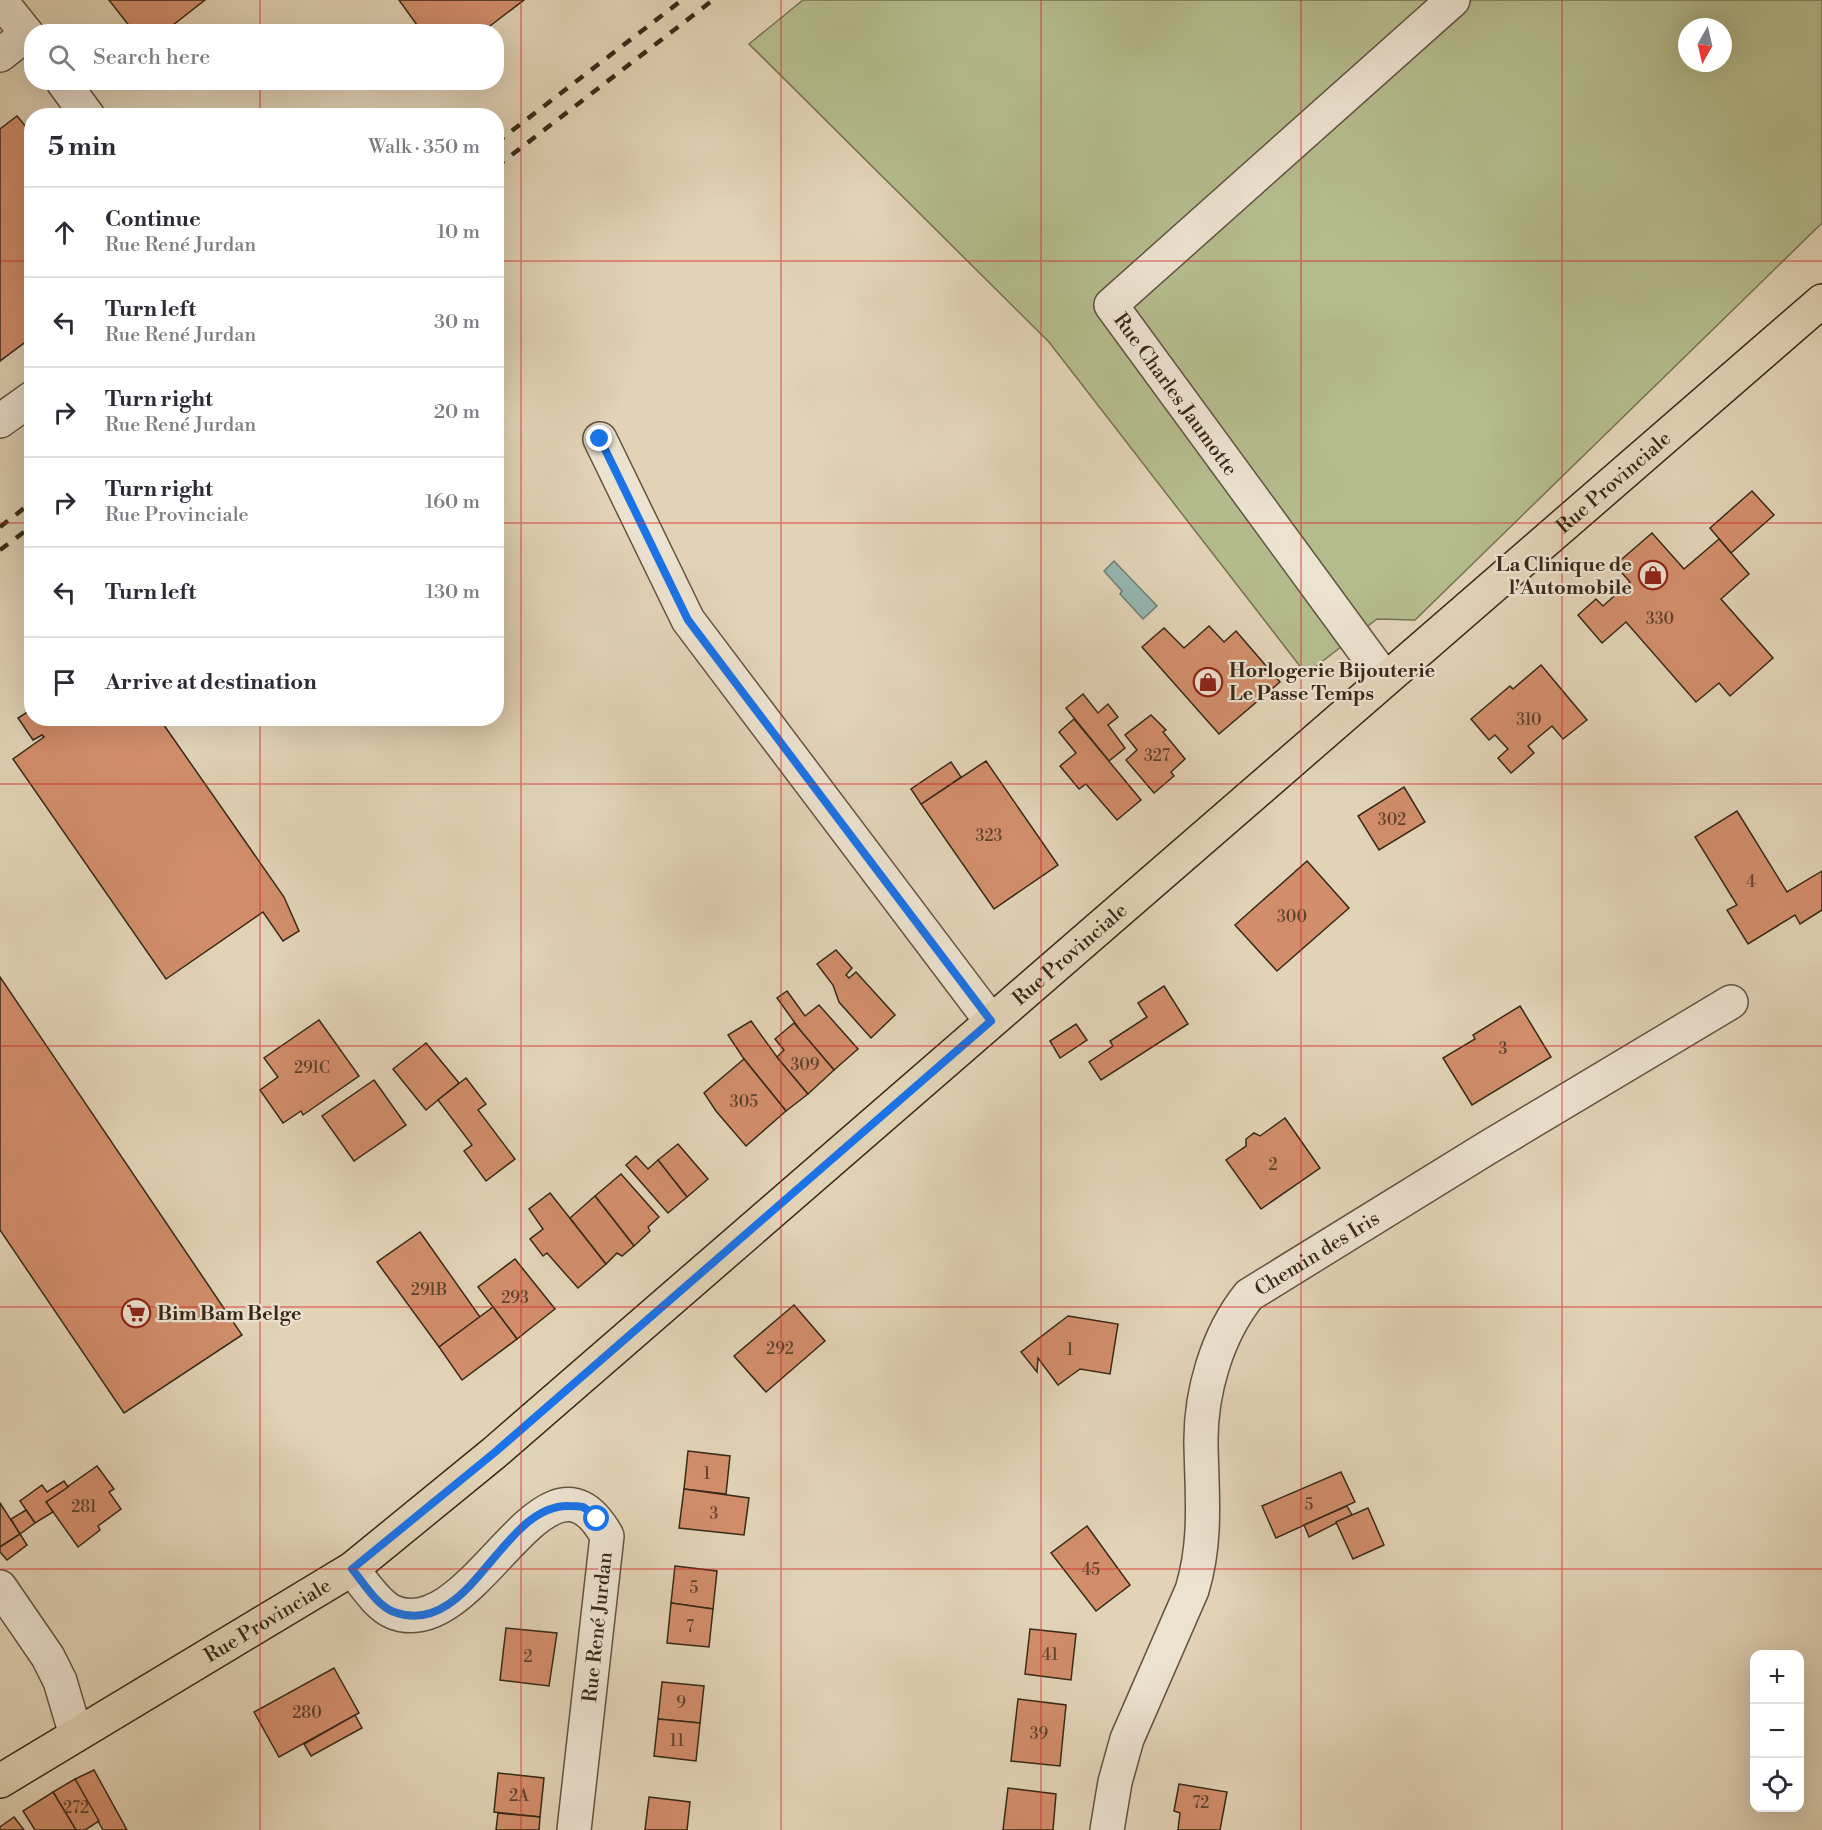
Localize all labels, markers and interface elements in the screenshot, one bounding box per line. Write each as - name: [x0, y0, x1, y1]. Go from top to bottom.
- north arrow: [1678, 18, 1732, 72]
- search box: [24, 24, 504, 90]
- icon: search: [45, 41, 78, 74]
- text: Search here: [93, 44, 210, 71]
- text: 5 min: [48, 131, 116, 163]
- text: Walk · 350 m: [368, 135, 480, 160]
- text: Continue: [105, 206, 201, 233]
- icon: ahead: [48, 216, 81, 249]
- text: 10 m: [437, 220, 480, 245]
- text: Rue René Jurdan: [105, 233, 256, 258]
- text: Turn left: [105, 296, 196, 323]
- icon: left: [48, 306, 81, 339]
- street label: Rue Charles Jaumotte: [1107, 309, 1242, 481]
- text: 30 m: [434, 310, 480, 335]
- text: Rue René Jurdan: [105, 323, 256, 348]
- text: Turn right: [105, 386, 213, 413]
- icon: right: [48, 396, 81, 429]
- text: 20 m: [434, 400, 480, 425]
- text: Rue René Jurdan: [105, 413, 256, 438]
- route end: [586, 425, 612, 451]
- street label: Rue Provinciale: [1552, 427, 1677, 540]
- text: Turn right: [105, 476, 213, 503]
- icon: right: [48, 486, 81, 519]
- text: 160 m: [425, 490, 480, 515]
- text: Rue Provinciale: [105, 503, 249, 528]
- place label: La Clinique de l'Automobile: [1496, 553, 1632, 601]
- shop icon: La Clinique de l'Automobile: [1637, 559, 1669, 591]
- icon: left: [48, 576, 81, 609]
- text: Turn left: [105, 579, 196, 606]
- text: 130 m: [425, 580, 480, 605]
- house number: 330: [1646, 609, 1674, 629]
- place label: Horlogerie Bijouterie Le Passe Temps: [1229, 659, 1436, 707]
- icon: arrive: [48, 666, 81, 699]
- shop icon: Horlogerie Bijouterie Le Passe Temps: [1192, 666, 1224, 698]
- text: Arrive at destination: [105, 669, 317, 696]
- house number: 310: [1516, 710, 1542, 730]
- house number: 327: [1144, 746, 1170, 766]
- house number: 302: [1378, 810, 1406, 830]
- house number: 323: [976, 826, 1003, 846]
- house number: 4: [1746, 872, 1756, 892]
- street label: Rue Provinciale: [1008, 898, 1133, 1012]
- house number: 300: [1277, 907, 1307, 927]
- house number: 3: [1499, 1039, 1508, 1059]
- house number: 309: [790, 1055, 820, 1075]
- house number: 291C: [294, 1058, 330, 1078]
- house number: 305: [730, 1092, 758, 1112]
- house number: 2: [1268, 1155, 1278, 1175]
- street label: Chemin des Iris: [1250, 1206, 1385, 1302]
- house number: 291B: [411, 1280, 447, 1300]
- house number: 293: [501, 1288, 529, 1308]
- supermarket icon: Bim Bam Belge: [120, 1297, 152, 1329]
- place label: Bim Bam Belge: [157, 1302, 302, 1327]
- house number: 292: [766, 1339, 794, 1359]
- house number: 1: [1067, 1340, 1074, 1360]
- house number: 1: [704, 1464, 711, 1484]
- house number: 5: [1305, 1495, 1314, 1515]
- house number: 281: [71, 1497, 97, 1517]
- house number: 3: [710, 1504, 719, 1524]
- route start: [583, 1505, 609, 1531]
- street label: Rue René Jurdan: [578, 1551, 619, 1704]
- house number: 45: [1082, 1560, 1100, 1580]
- street label: Rue Provinciale: [200, 1574, 336, 1669]
- house number: 5: [690, 1578, 699, 1598]
- house number: 7: [686, 1617, 694, 1637]
- house number: 41: [1042, 1645, 1058, 1665]
- house number: 2: [523, 1647, 533, 1667]
- map controls: [1750, 1650, 1804, 1812]
- button: +: [1750, 1650, 1804, 1704]
- house number: 9: [676, 1693, 686, 1713]
- house number: 280: [292, 1703, 322, 1723]
- button: −: [1750, 1704, 1804, 1758]
- house number: 39: [1030, 1724, 1049, 1744]
- house number: 11: [670, 1731, 684, 1751]
- button: locate: [1750, 1758, 1804, 1812]
- house number: 2A: [509, 1786, 530, 1806]
- house number: 72: [1193, 1793, 1210, 1813]
- house number: 272: [63, 1798, 89, 1818]

